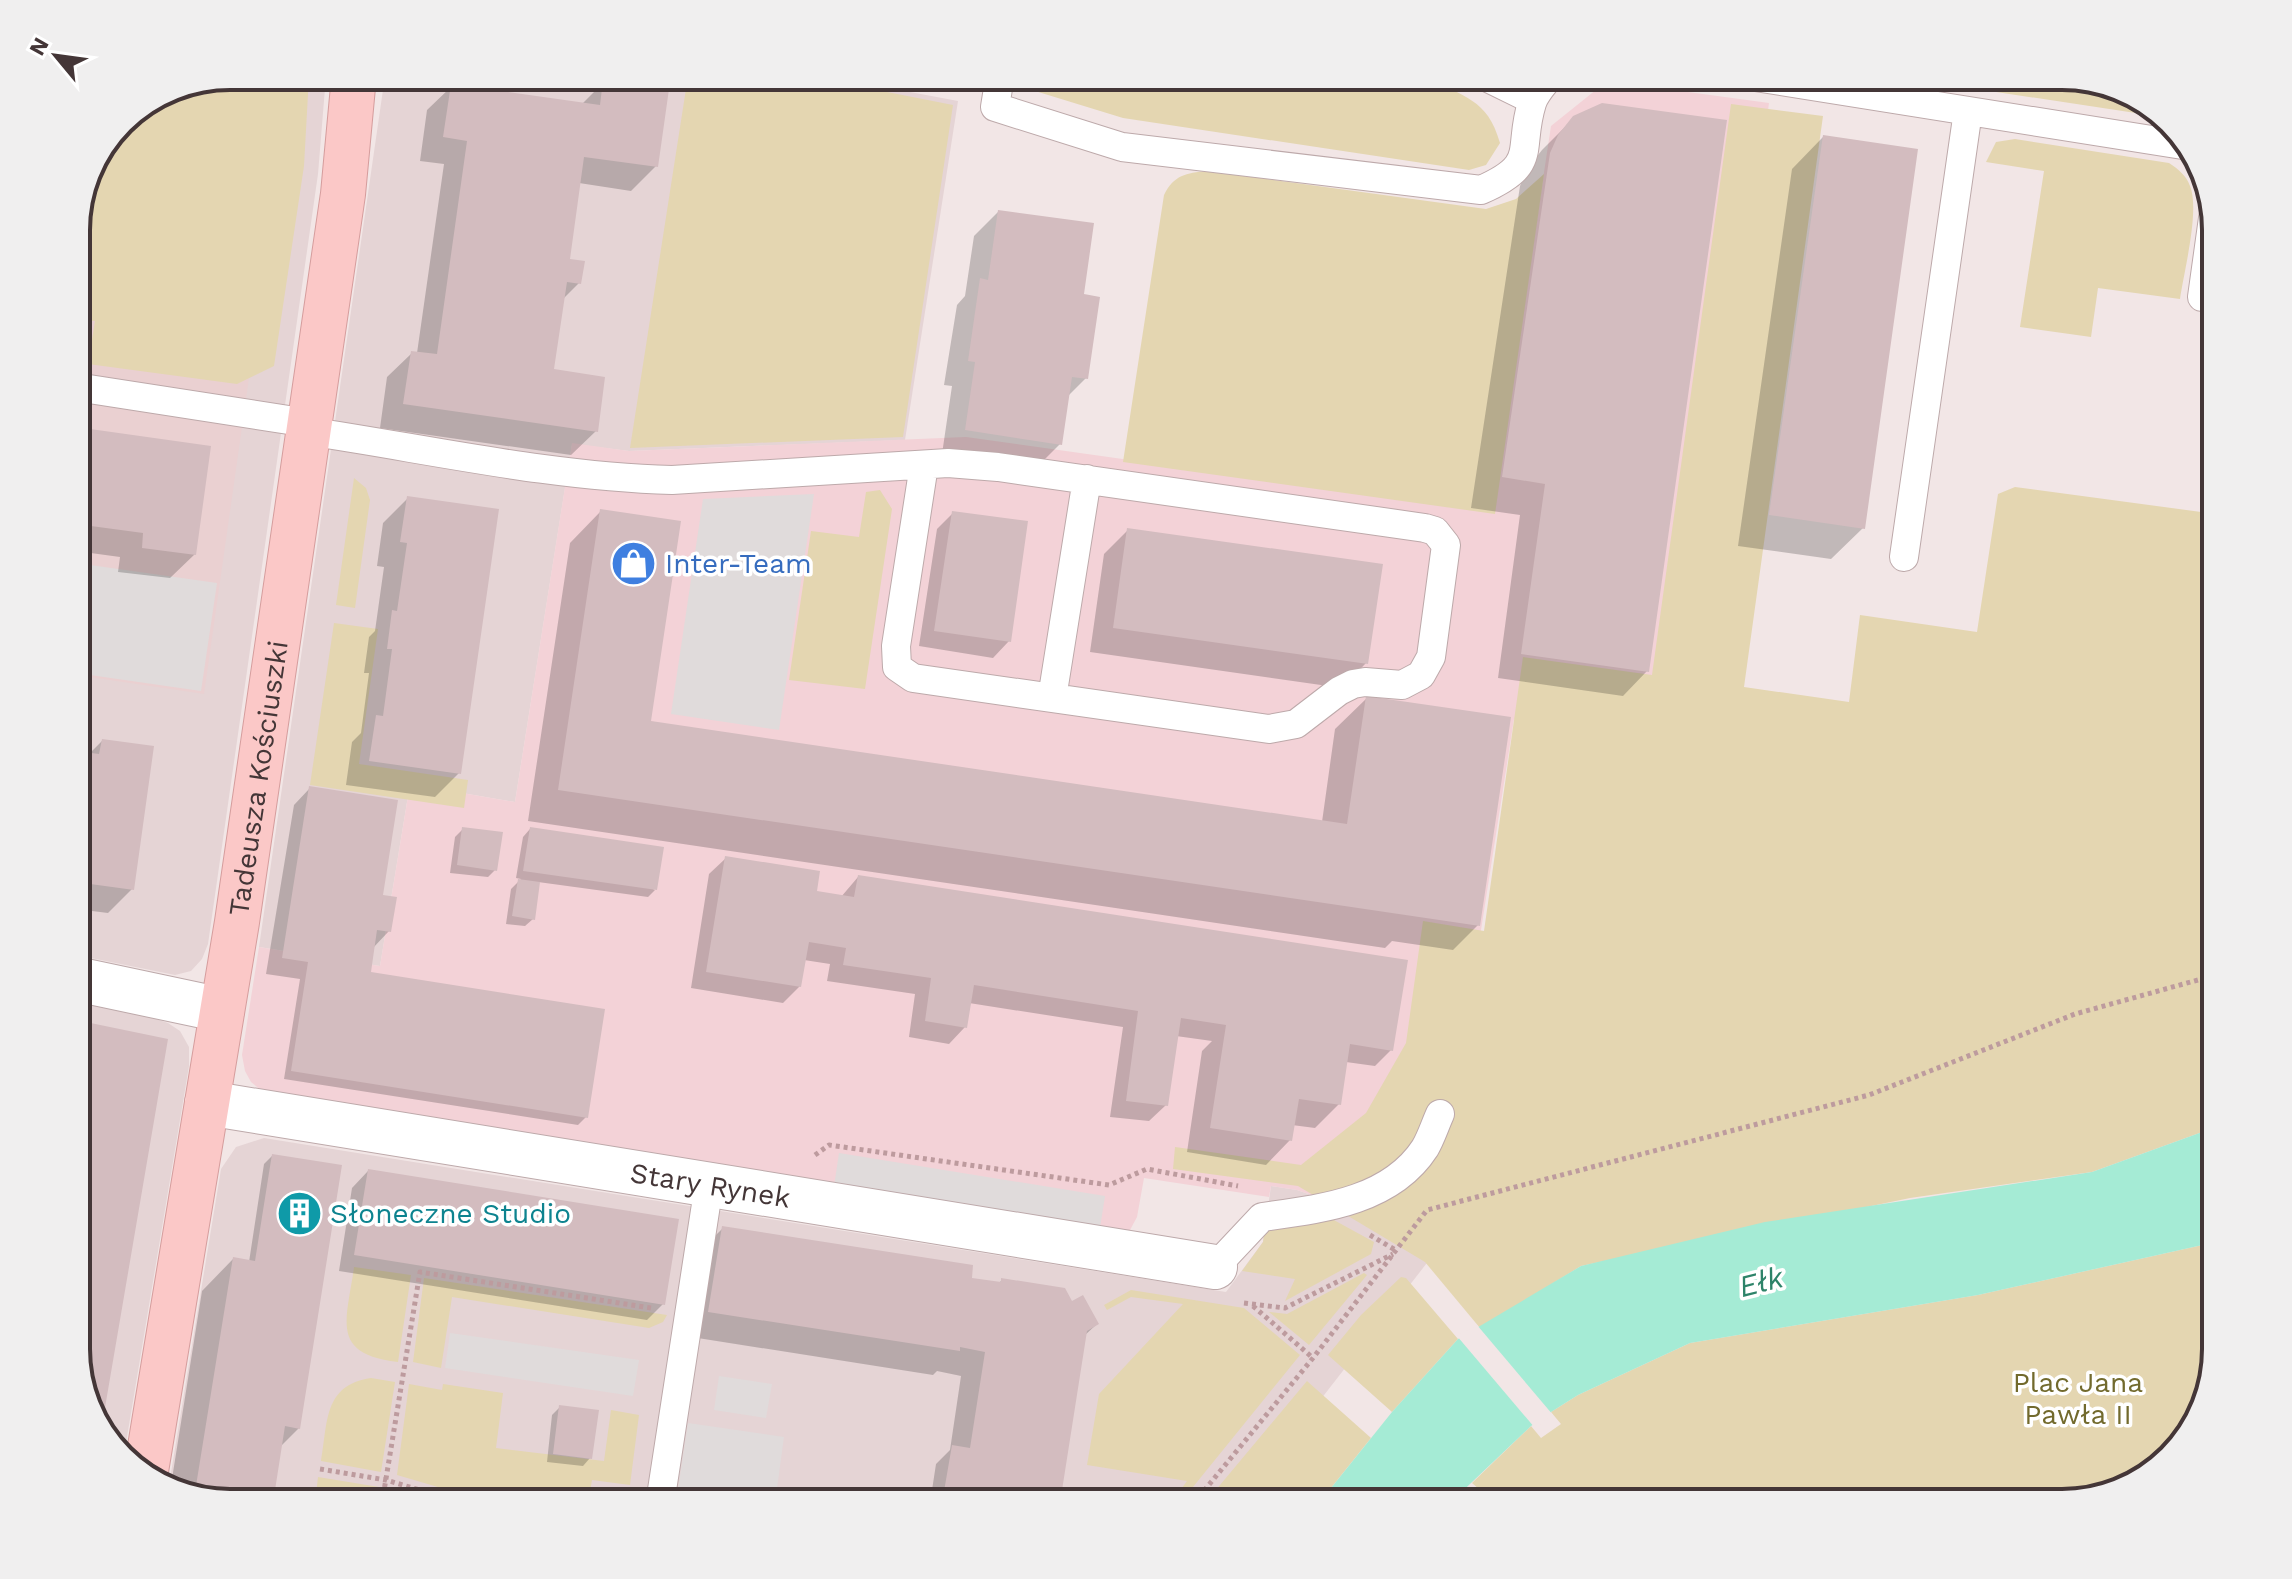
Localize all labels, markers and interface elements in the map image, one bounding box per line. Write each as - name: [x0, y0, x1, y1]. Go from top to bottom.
- north arrow: [16, 16, 96, 96]
- text: N: [24, 33, 54, 60]
- shop icon: Inter-Team: [610, 539, 658, 587]
- place label: Inter-Team: [665, 547, 812, 580]
- street label: Tadeusza Kościuszki: [222, 638, 295, 918]
- street label: Stary Rynek: [628, 1156, 793, 1215]
- building icon: Słoneczne Studio: [275, 1189, 323, 1237]
- place label: Słoneczne Studio: [330, 1197, 571, 1230]
- water label: Ełk: [1735, 1259, 1788, 1304]
- park label: Plac Jana Pawła II: [2013, 1366, 2143, 1431]

